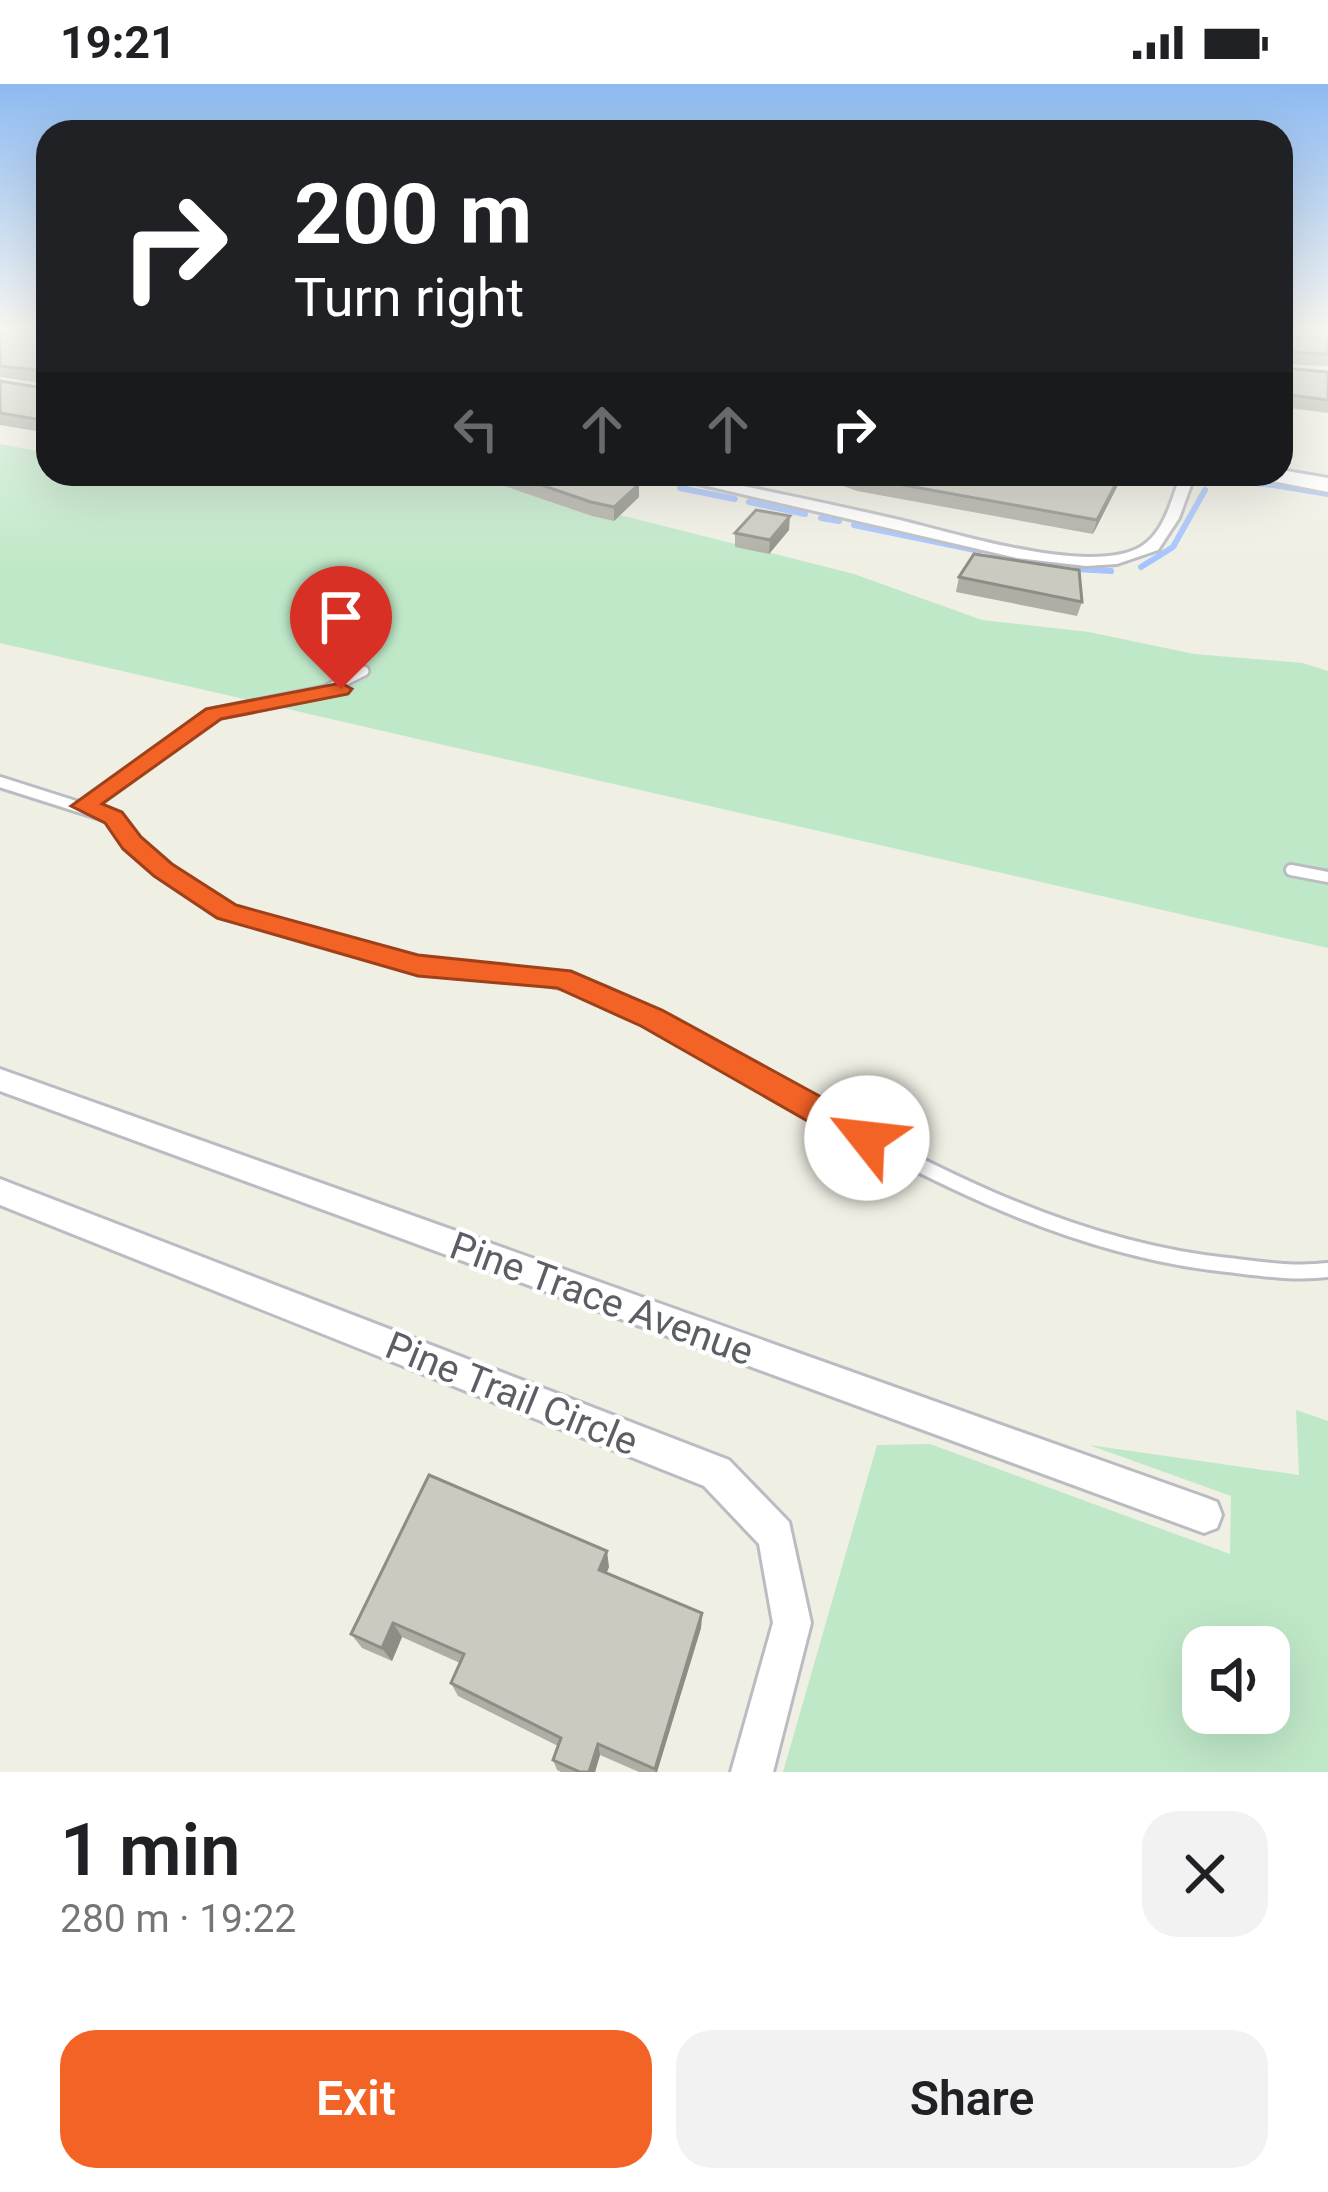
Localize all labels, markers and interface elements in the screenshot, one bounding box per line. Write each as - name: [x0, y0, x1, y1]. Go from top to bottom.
- text: 19:21: [60, 16, 176, 69]
- text: 200 m: [294, 165, 532, 264]
- icon: right: [96, 168, 252, 324]
- text: Turn right: [294, 266, 524, 329]
- icon: left: [443, 396, 509, 462]
- icon: ahead: [569, 396, 635, 462]
- icon: ahead: [695, 396, 761, 462]
- icon: right: [821, 396, 887, 462]
- pin: [290, 566, 392, 689]
- icon: arrive: [308, 584, 374, 650]
- position arrow: [804, 1075, 930, 1201]
- street label: Pine Trace Avenue: [444, 1223, 759, 1375]
- street label: Pine Trail Circle: [379, 1322, 644, 1465]
- map controls: [1182, 1626, 1290, 1734]
- button: sound: [1182, 1626, 1290, 1734]
- text: 1 min: [60, 1808, 241, 1893]
- button: close: [1142, 1811, 1268, 1937]
- text: 280 m · 19:22: [60, 1896, 296, 1942]
- button: Exit: [60, 2030, 652, 2168]
- button: Share: [676, 2030, 1268, 2168]

